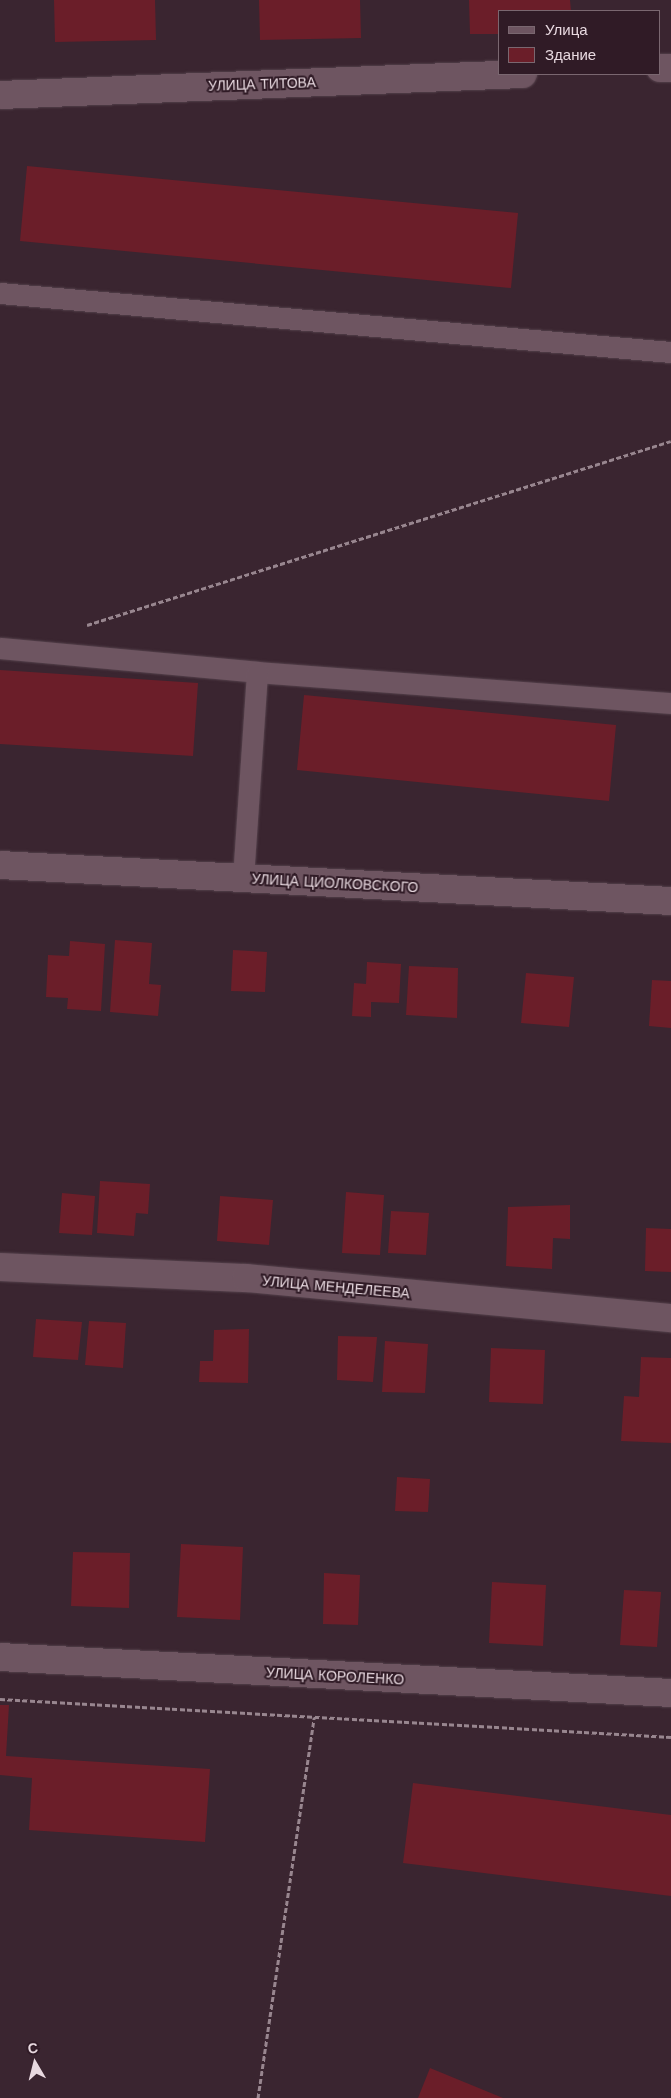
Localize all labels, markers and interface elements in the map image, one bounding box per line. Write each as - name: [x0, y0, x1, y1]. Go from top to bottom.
- legend: [498, 10, 661, 75]
- text: Улица: [545, 21, 588, 39]
- text: Здание: [545, 46, 596, 64]
- street label: УЛИЦА ТИТОВА: [208, 74, 316, 94]
- street label: УЛИЦА ЦИОЛКОВСКОГО: [251, 870, 419, 896]
- street label: УЛИЦА МЕНДЕЛЕЕВА: [261, 1272, 411, 1302]
- street label: УЛИЦА КОРОЛЕНКО: [265, 1664, 405, 1688]
- north arrow: [10, 2038, 60, 2088]
- text: С: [27, 2040, 39, 2057]

